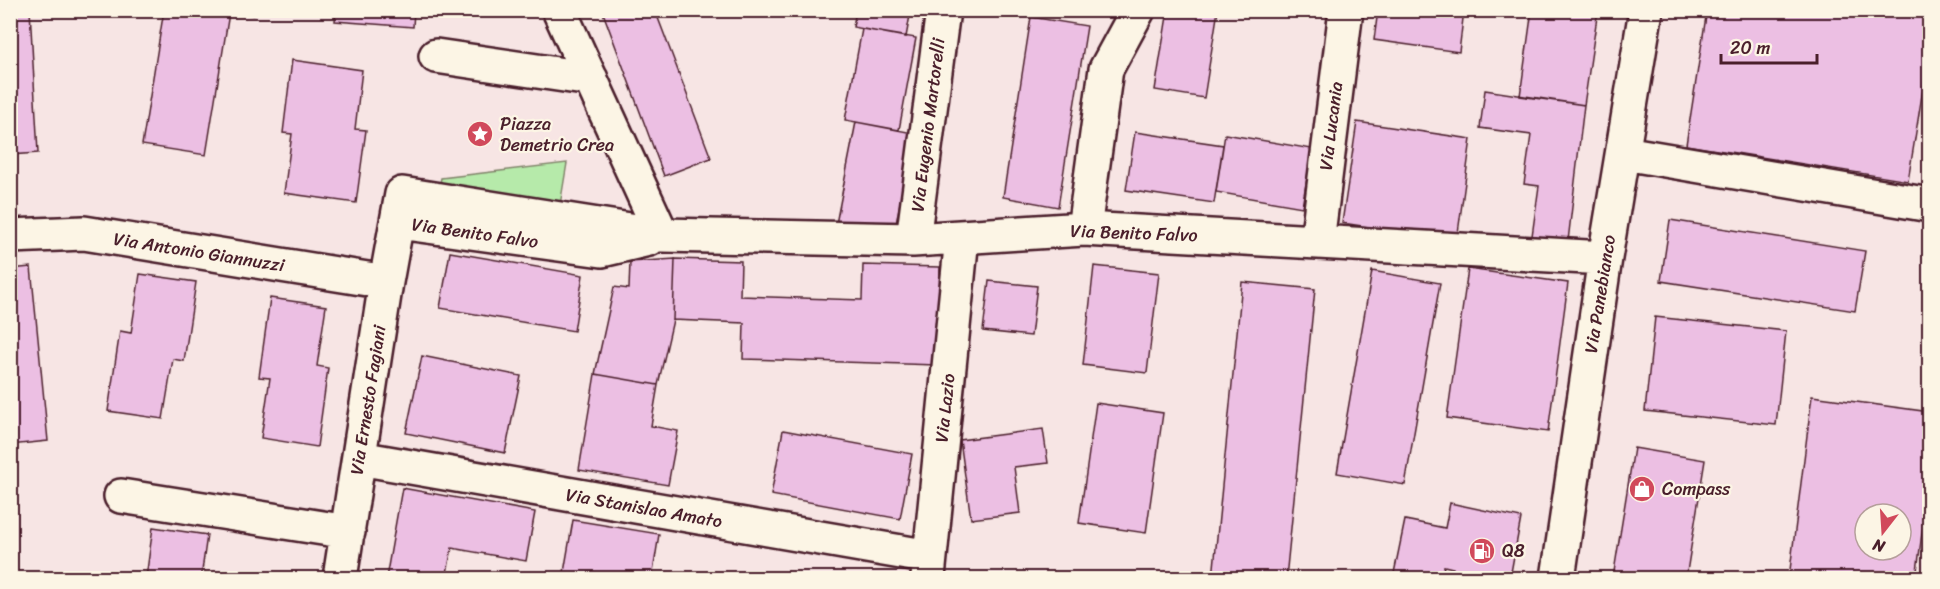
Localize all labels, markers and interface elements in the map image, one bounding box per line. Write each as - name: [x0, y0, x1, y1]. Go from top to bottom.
- scale bar: [1721, 27, 1817, 65]
- text: 20 m: [1730, 32, 1770, 64]
- street label: Via Eugenio Martorelli: [901, 35, 955, 214]
- street label: Via Lucania: [1310, 80, 1352, 172]
- place label: Piazza Demetrio Crea: [500, 108, 614, 161]
- place icon: Piazza Demetrio Crea: [465, 119, 495, 149]
- street label: Via Benito Falvo: [410, 208, 540, 258]
- street label: Via Benito Falvo: [1070, 215, 1198, 251]
- street label: Via Antonio Giannuzzi: [111, 223, 288, 281]
- street label: Via Panebianco: [1575, 233, 1625, 355]
- street label: Via Ernesto Fagiani: [340, 322, 396, 477]
- street label: Via Lazio: [925, 372, 965, 444]
- place label: Compass: [1662, 473, 1731, 505]
- shop icon: Compass: [1627, 474, 1657, 504]
- street label: Via Stanislao Amato: [563, 478, 725, 538]
- north arrow: [1853, 502, 1913, 562]
- text: N: [1868, 530, 1889, 562]
- place label: Q8: [1502, 535, 1525, 567]
- fuel station icon: Q8: [1467, 536, 1497, 566]

